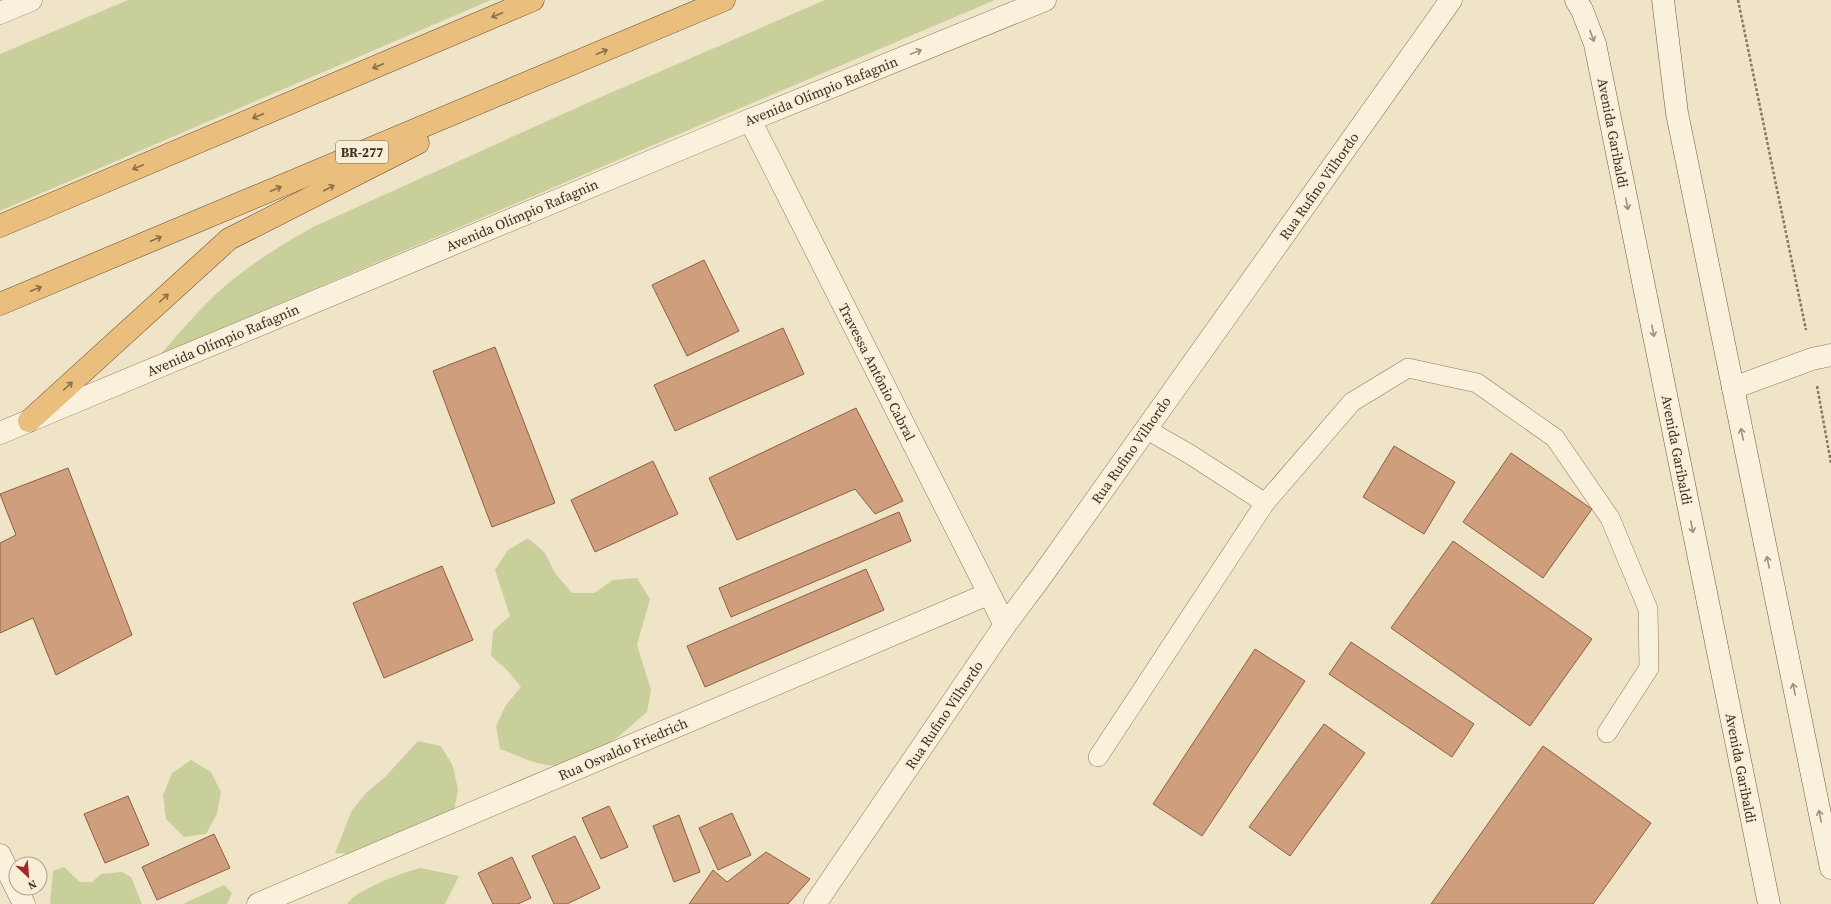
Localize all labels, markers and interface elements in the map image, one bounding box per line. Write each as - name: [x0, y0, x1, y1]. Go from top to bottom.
- one-way arrow: [492, 12, 504, 19]
- one-way arrow: [1588, 29, 1596, 41]
- one-way arrow: [596, 47, 608, 55]
- one-way arrow: [909, 48, 921, 56]
- street label: Avenida Olímpio Rafagnin: [741, 51, 901, 131]
- one-way arrow: [372, 63, 384, 70]
- street label: Avenida Garibaldi: [1593, 76, 1633, 190]
- one-way arrow: [252, 113, 264, 121]
- street label: Rua Rufino Vilhordo: [1274, 128, 1364, 244]
- road number: BR-277: [336, 141, 388, 163]
- one-way arrow: [133, 164, 145, 171]
- street label: Avenida Olímpio Rafagnin: [443, 174, 602, 256]
- one-way arrow: [269, 184, 281, 192]
- one-way arrow: [323, 184, 335, 192]
- one-way arrow: [1623, 197, 1631, 210]
- one-way arrow: [149, 235, 161, 242]
- one-way arrow: [30, 285, 42, 292]
- one-way arrow: [159, 294, 170, 303]
- street label: Avenida Olímpio Rafagnin: [144, 299, 303, 381]
- street label: Travessa Antônio Cabral: [834, 300, 920, 444]
- one-way arrow: [1649, 324, 1657, 337]
- one-way arrow: [63, 381, 73, 390]
- street label: Rua Rufino Vilhordo: [1086, 392, 1176, 508]
- street label: Avenida Garibaldi: [1657, 393, 1697, 507]
- one-way arrow: [1738, 428, 1746, 441]
- one-way arrow: [1689, 520, 1697, 533]
- one-way arrow: [1764, 556, 1772, 569]
- street label: Rua Rufino Vilhordo: [900, 657, 988, 773]
- one-way arrow: [1790, 683, 1798, 696]
- street label: Avenida Garibaldi: [1721, 711, 1761, 825]
- street label: Rua Osvaldo Friedrich: [555, 713, 691, 785]
- one-way arrow: [1816, 810, 1824, 823]
- north arrow: [8, 856, 48, 896]
- text: N: [25, 876, 39, 893]

